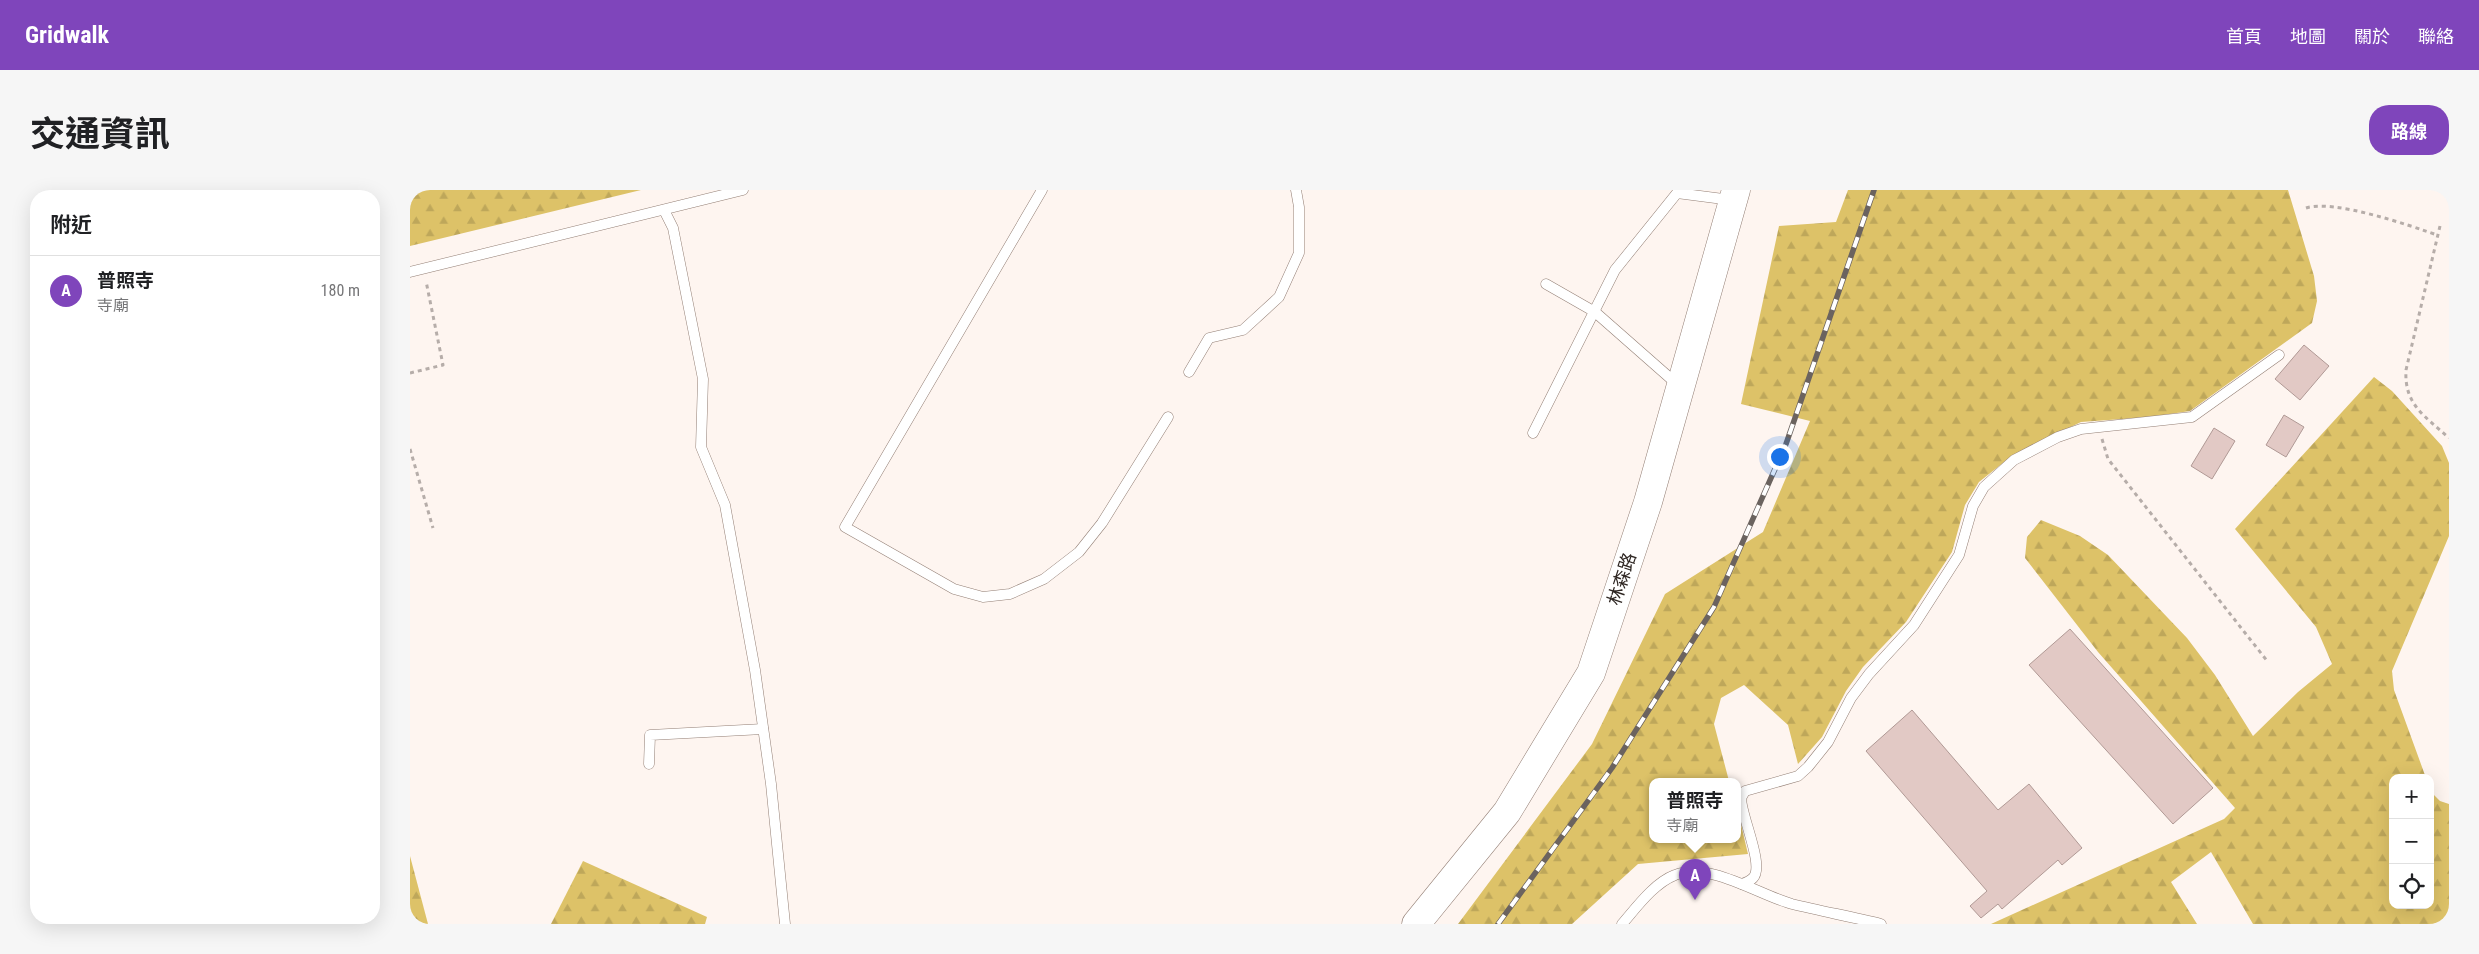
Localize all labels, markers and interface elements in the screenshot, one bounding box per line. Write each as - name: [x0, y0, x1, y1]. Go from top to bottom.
- text: Gridwalk: [25, 21, 109, 49]
- text: 首頁: [2226, 26, 2262, 47]
- text: 地圖: [2290, 26, 2326, 47]
- text: 關於: [2354, 26, 2390, 47]
- text: 聯絡: [2418, 26, 2454, 47]
- button: 路線: [2369, 105, 2449, 155]
- text: 交通資訊: [30, 114, 170, 155]
- text: 附近: [50, 213, 92, 237]
- text: 普照寺: [97, 269, 154, 292]
- text: A: [61, 281, 71, 300]
- text: 180 m: [321, 281, 360, 300]
- text: 寺廟: [97, 296, 129, 315]
- your location: [1767, 444, 1793, 470]
- street label: 林森路: [1603, 550, 1640, 608]
- map controls: [2389, 774, 2434, 909]
- button: +: [2389, 774, 2434, 819]
- popup: [1649, 778, 1741, 843]
- text: 普照寺: [1666, 789, 1724, 812]
- text: 寺廟: [1666, 816, 1699, 835]
- button: −: [2389, 819, 2434, 864]
- pin: A: [1679, 859, 1711, 900]
- button: locate: [2389, 864, 2434, 909]

